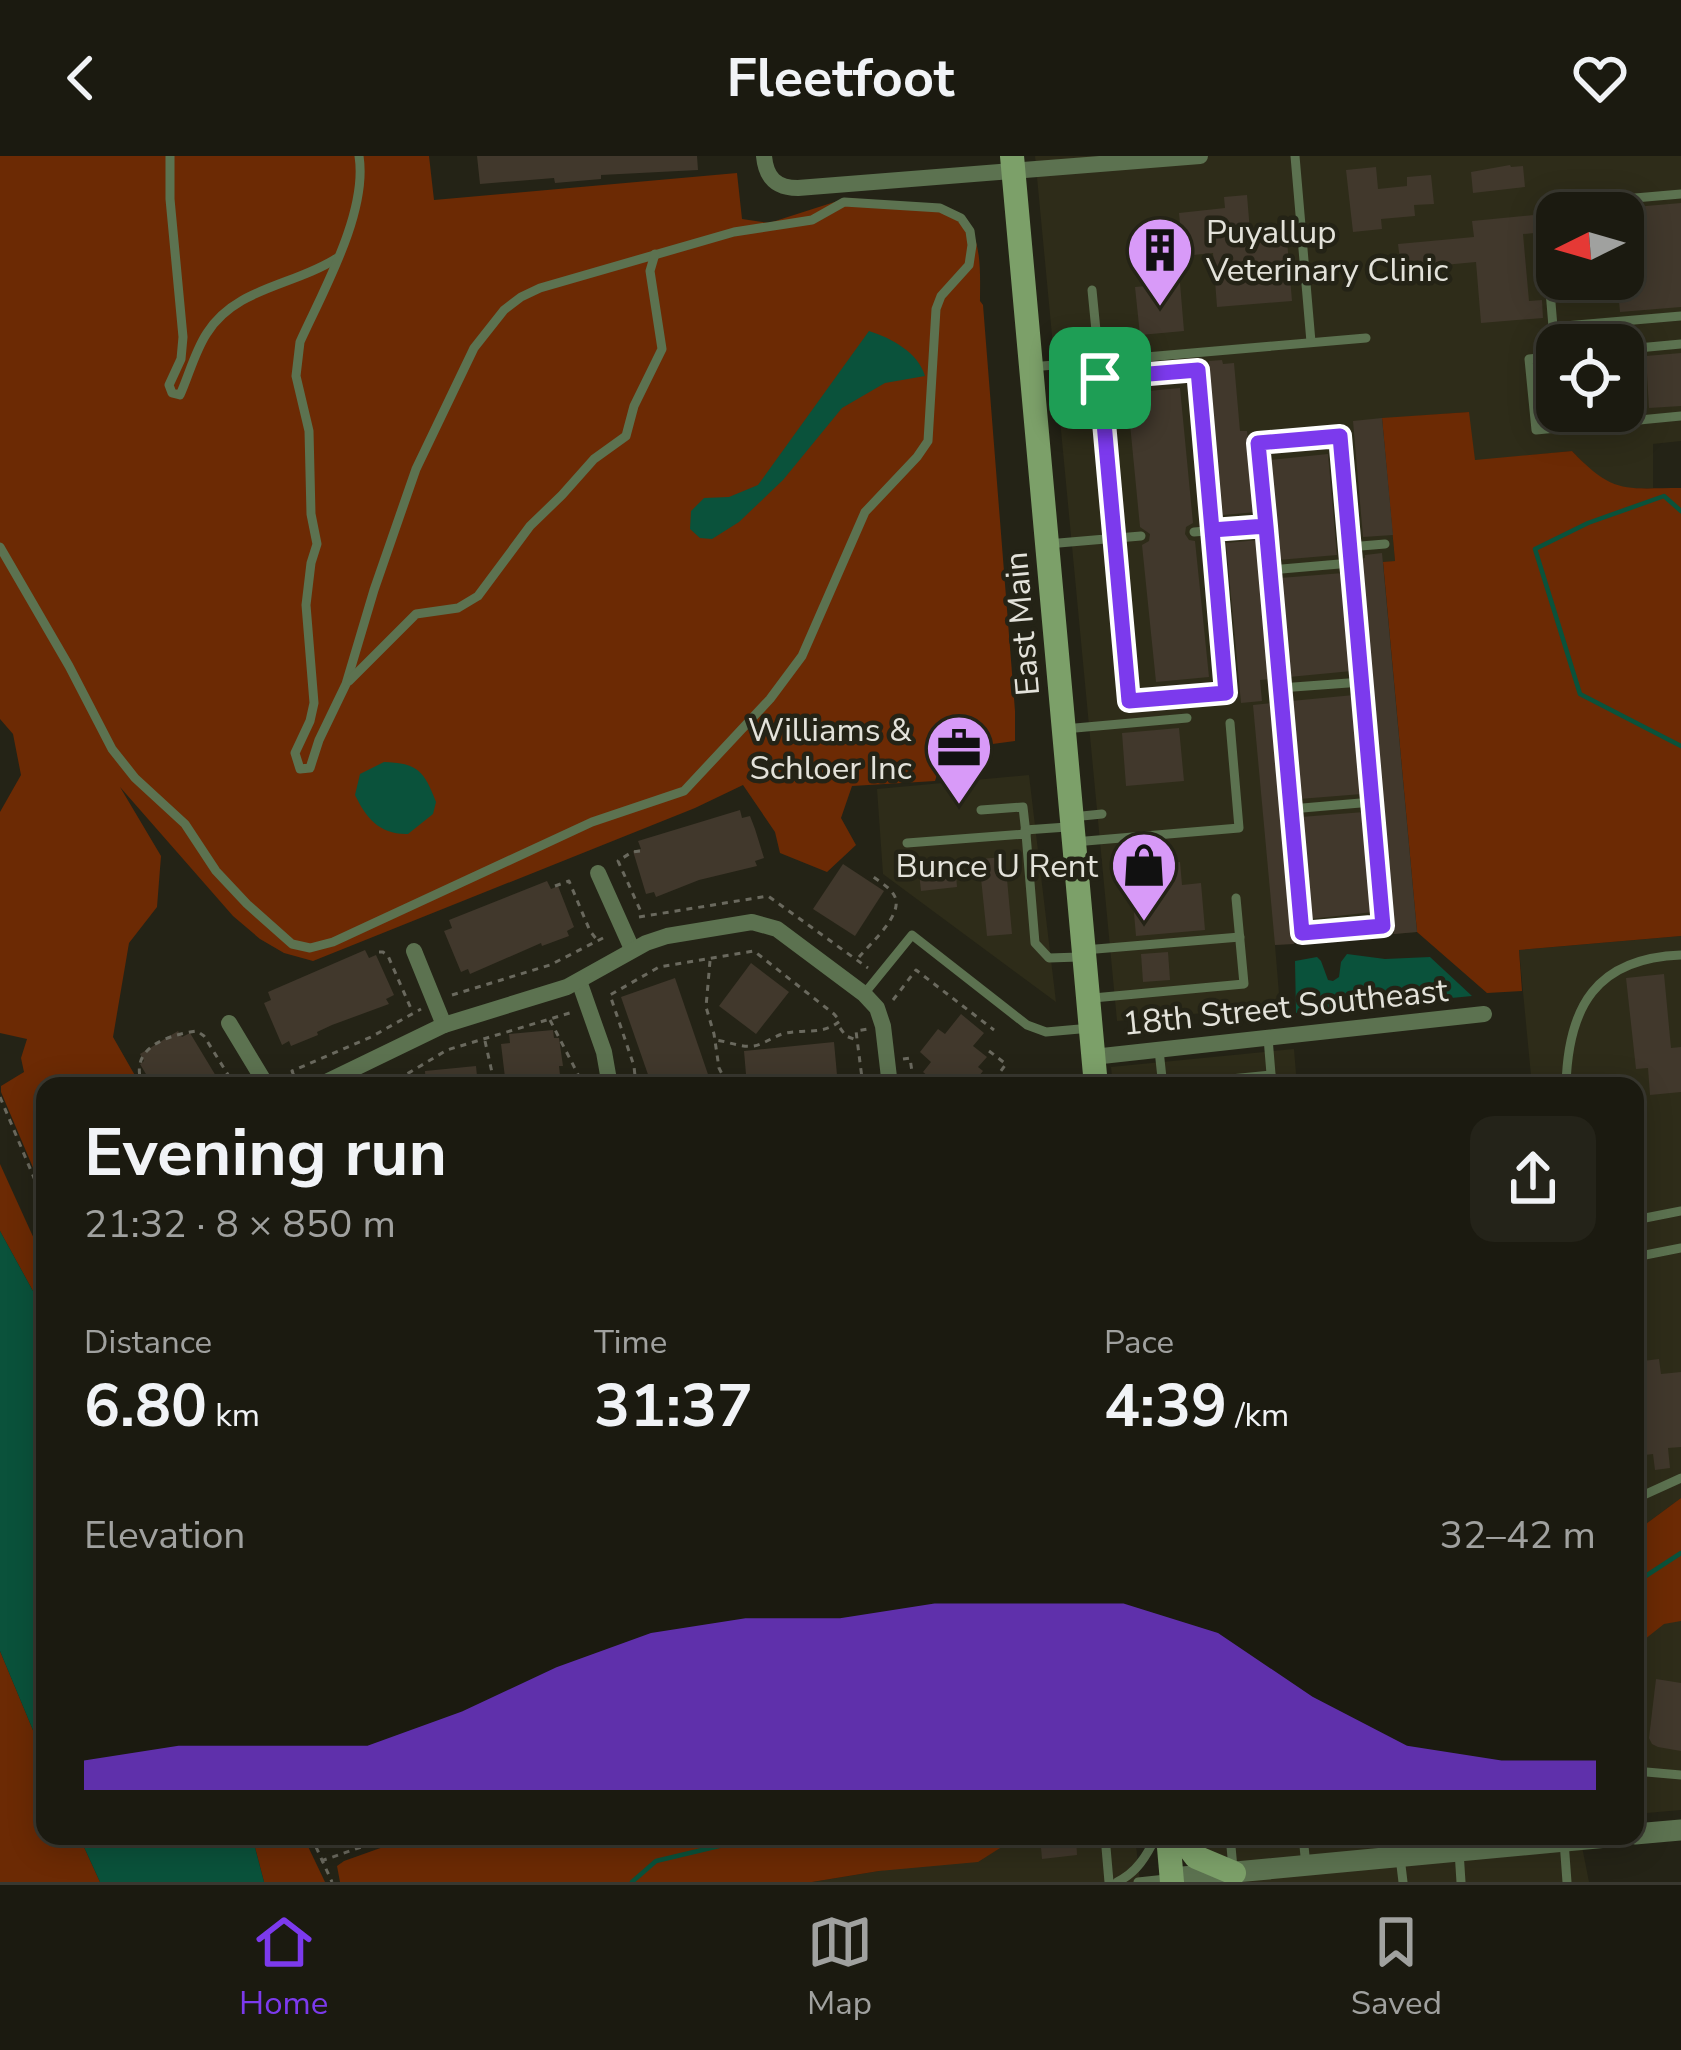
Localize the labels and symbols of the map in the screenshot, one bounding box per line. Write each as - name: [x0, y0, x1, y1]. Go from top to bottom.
- north arrow: [1536, 192, 1644, 300]
- place label: Puyallup Veterinary Clinic: [1205, 210, 1449, 293]
- building icon: Puyallup Veterinary Clinic: [1125, 215, 1195, 309]
- pin: [1049, 327, 1151, 429]
- street label: East Main: [994, 550, 1051, 698]
- place label: Williams & Schloer Inc: [748, 708, 912, 791]
- office icon: Williams & Schloer Inc: [924, 713, 994, 807]
- shop icon: Bunce U Rent: [1109, 830, 1179, 924]
- place label: Bunce U Rent: [895, 844, 1098, 889]
- street label: 18th Street Southeast: [1120, 968, 1450, 1047]

